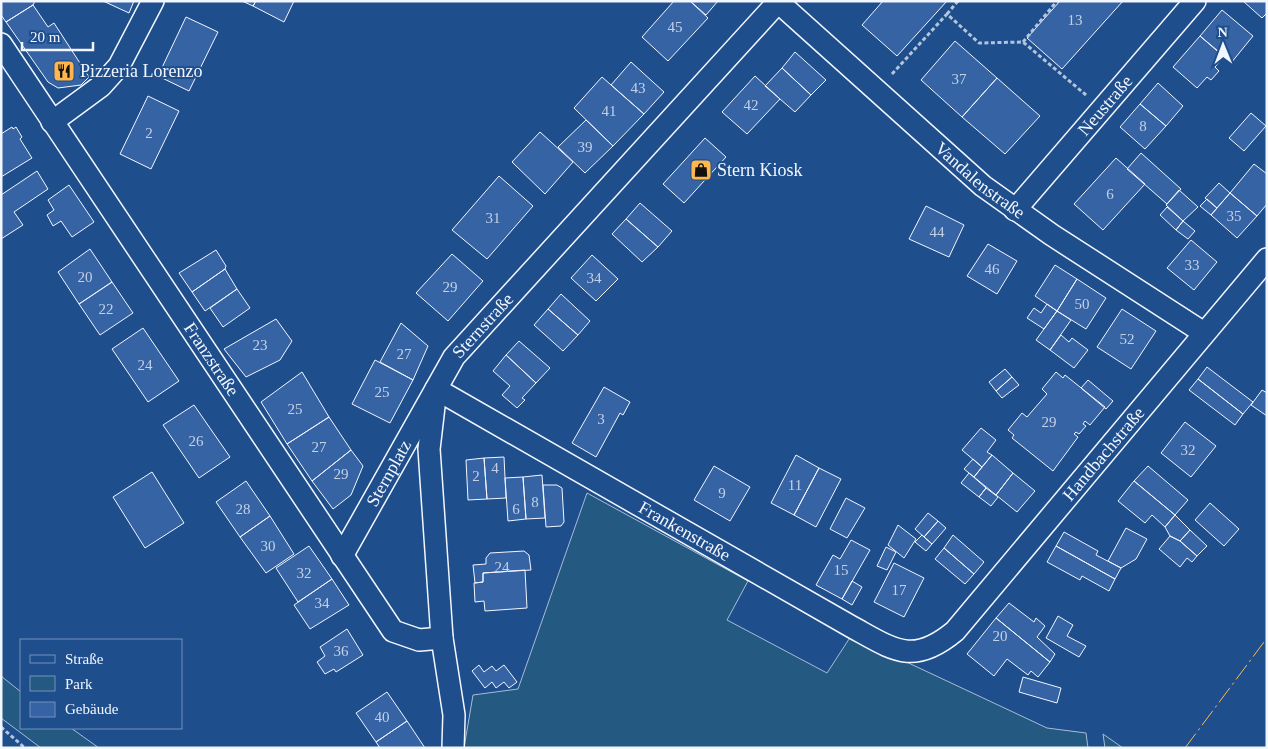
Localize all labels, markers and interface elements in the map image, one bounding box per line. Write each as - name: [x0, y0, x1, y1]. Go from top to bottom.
- house number: 13: [1068, 12, 1083, 28]
- house number: 45: [668, 19, 683, 35]
- scale bar: [22, 20, 94, 52]
- north arrow: [1198, 20, 1248, 70]
- text: N: [1218, 25, 1228, 40]
- text: 20 m: [30, 29, 61, 45]
- restaurant icon: Pizzeria Lorenzo: [52, 59, 76, 83]
- place label: Pizzeria Lorenzo: [80, 61, 202, 81]
- house number: 37: [952, 71, 967, 87]
- street label: Neustraße: [1074, 71, 1136, 140]
- house number: 43: [631, 80, 646, 96]
- house number: 42: [744, 97, 759, 113]
- house number: 41: [602, 103, 617, 119]
- house number: 8: [1139, 118, 1147, 134]
- house number: 2: [145, 125, 153, 141]
- street label: Vandalenstraße: [931, 138, 1029, 223]
- house number: 39: [578, 139, 593, 155]
- shop icon: Stern Kiosk: [689, 158, 713, 182]
- place label: Stern Kiosk: [717, 160, 803, 180]
- house number: 6: [1106, 186, 1114, 202]
- house number: 35: [1227, 208, 1242, 224]
- house number: 31: [486, 210, 501, 226]
- house number: 44: [930, 224, 945, 240]
- house number: 33: [1185, 257, 1200, 273]
- house number: 46: [985, 261, 1000, 277]
- house number: 20: [78, 269, 93, 285]
- house number: 34: [587, 270, 602, 286]
- house number: 29: [443, 279, 458, 295]
- street label: Sternstraße: [448, 289, 517, 362]
- house number: 50: [1075, 296, 1090, 312]
- house number: 22: [99, 301, 114, 317]
- street label: Franzstraße: [180, 319, 243, 400]
- house number: 52: [1120, 331, 1135, 347]
- house number: 23: [253, 337, 268, 353]
- house number: 27: [397, 346, 412, 362]
- house number: 24: [138, 357, 153, 373]
- house number: 25: [375, 384, 390, 400]
- house number: 25: [288, 401, 303, 417]
- street label: Handbachstraße: [1059, 403, 1148, 505]
- house number: 3: [597, 411, 605, 427]
- house number: 29: [1042, 414, 1057, 430]
- house number: 26: [189, 433, 204, 449]
- street label: Sternplatz: [362, 436, 415, 510]
- house number: 27: [312, 439, 327, 455]
- house number: 32: [1181, 442, 1196, 458]
- house number: 4: [491, 460, 499, 476]
- house number: 29: [334, 466, 349, 482]
- house number: 2: [472, 468, 480, 484]
- house number: 11: [788, 477, 802, 493]
- house number: 9: [718, 485, 726, 501]
- house number: 8: [531, 494, 539, 510]
- street label: Frankenstraße: [635, 497, 734, 565]
- house number: 28: [236, 501, 251, 517]
- house number: 6: [512, 501, 520, 517]
- house number: 30: [261, 538, 276, 554]
- house number: 24: [495, 559, 510, 575]
- house number: 15: [834, 562, 849, 578]
- house number: 32: [297, 565, 312, 581]
- house number: 17: [892, 582, 907, 598]
- house number: 34: [315, 595, 330, 611]
- house number: 20: [993, 628, 1008, 644]
- legend: [20, 639, 182, 729]
- house number: 36: [334, 643, 349, 659]
- text: Straße: [65, 651, 104, 667]
- text: Park: [65, 676, 93, 692]
- text: Gebäude: [65, 701, 119, 717]
- house number: 40: [375, 709, 390, 725]

